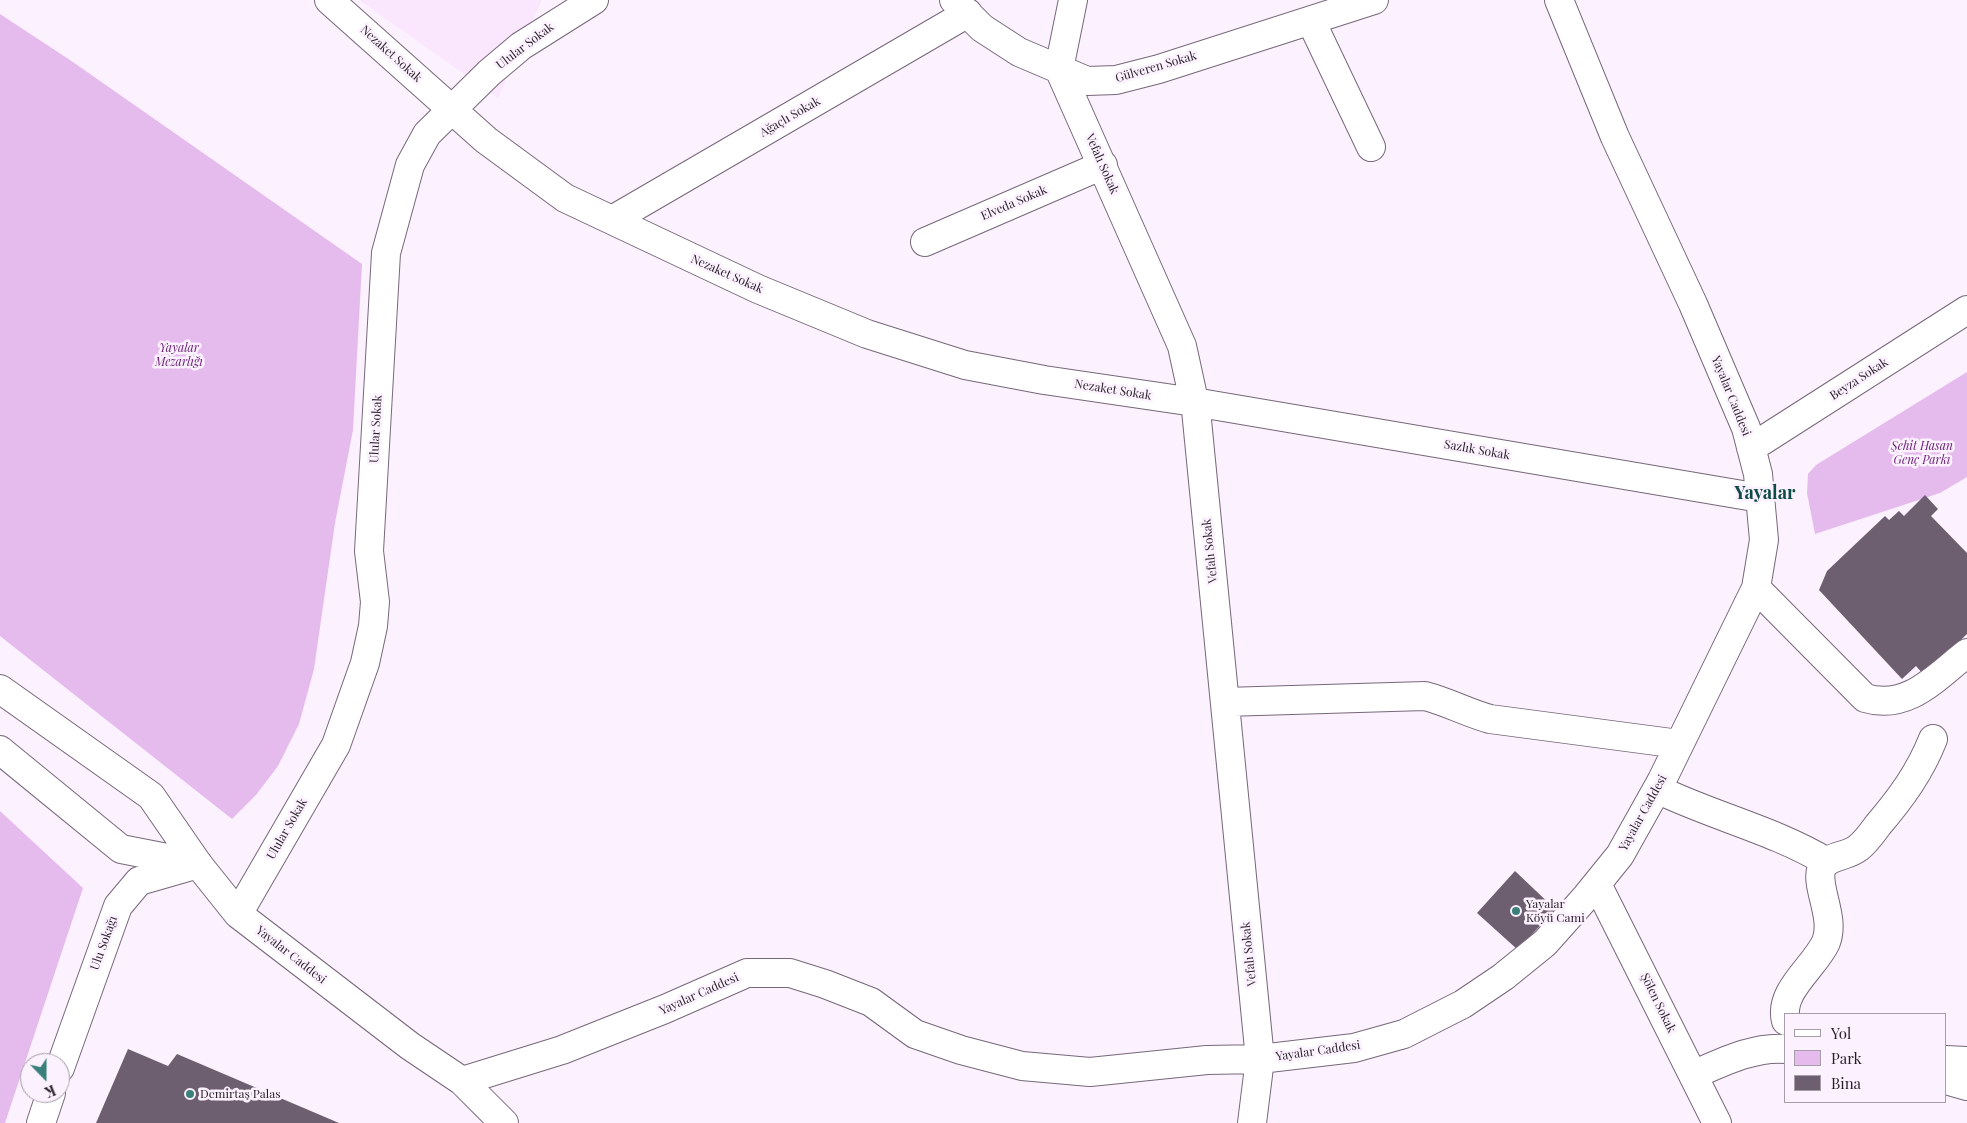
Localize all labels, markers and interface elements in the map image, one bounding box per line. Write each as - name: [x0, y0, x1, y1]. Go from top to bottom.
- street label: Ulular Sokak: [493, 20, 557, 72]
- street label: Nezaket Sokak: [357, 23, 425, 85]
- street label: Gülveren Sokak: [1114, 49, 1198, 85]
- street label: Ağaçlı Sokak: [757, 94, 823, 140]
- street label: Vefalı Sokak: [1082, 131, 1122, 197]
- street label: Elveda Sokak: [979, 183, 1049, 223]
- street label: Nezaket Sokak: [689, 252, 765, 296]
- park label: Yayalar Mezarlığı: [155, 341, 203, 369]
- street label: Yayalar Caddesi: [1708, 354, 1754, 438]
- street label: Beyza Sokak: [1827, 355, 1891, 403]
- street label: Nezaket Sokak: [1074, 377, 1152, 403]
- street label: Ulular Sokak: [367, 395, 385, 463]
- street label: Sazlık Sokak: [1443, 437, 1511, 463]
- park label: Şehit Hasan Genç Parkı: [1891, 439, 1953, 467]
- district label: Yayalar: [1735, 482, 1795, 504]
- street label: Vefalı Sokak: [1199, 518, 1221, 584]
- street label: Yayalar Caddesi: [1616, 772, 1670, 854]
- street label: Ulular Sokak: [264, 796, 310, 862]
- place label: Yayalar Köyü Cami: [1526, 897, 1585, 925]
- marker: Yayalar Köyü Cami: [1510, 905, 1522, 917]
- street label: Ulu Sokağı: [88, 914, 120, 972]
- street label: Vefalı Sokak: [1238, 921, 1260, 987]
- street label: Yayalar Caddesi: [253, 923, 329, 987]
- street label: Yayalar Caddesi: [657, 970, 741, 1018]
- street label: Şölen Sokak: [1637, 971, 1679, 1035]
- legend: [1784, 1013, 1947, 1103]
- text: Yol: [1831, 1023, 1851, 1043]
- street label: Yayalar Caddesi: [1275, 1038, 1361, 1064]
- text: Park: [1831, 1048, 1862, 1068]
- north arrow: [20, 1053, 70, 1103]
- text: Bina: [1831, 1073, 1861, 1093]
- text: K: [42, 1081, 59, 1102]
- place label: Demirtaş Palas: [200, 1087, 281, 1101]
- marker: Demirtaş Palas: [184, 1088, 196, 1100]

